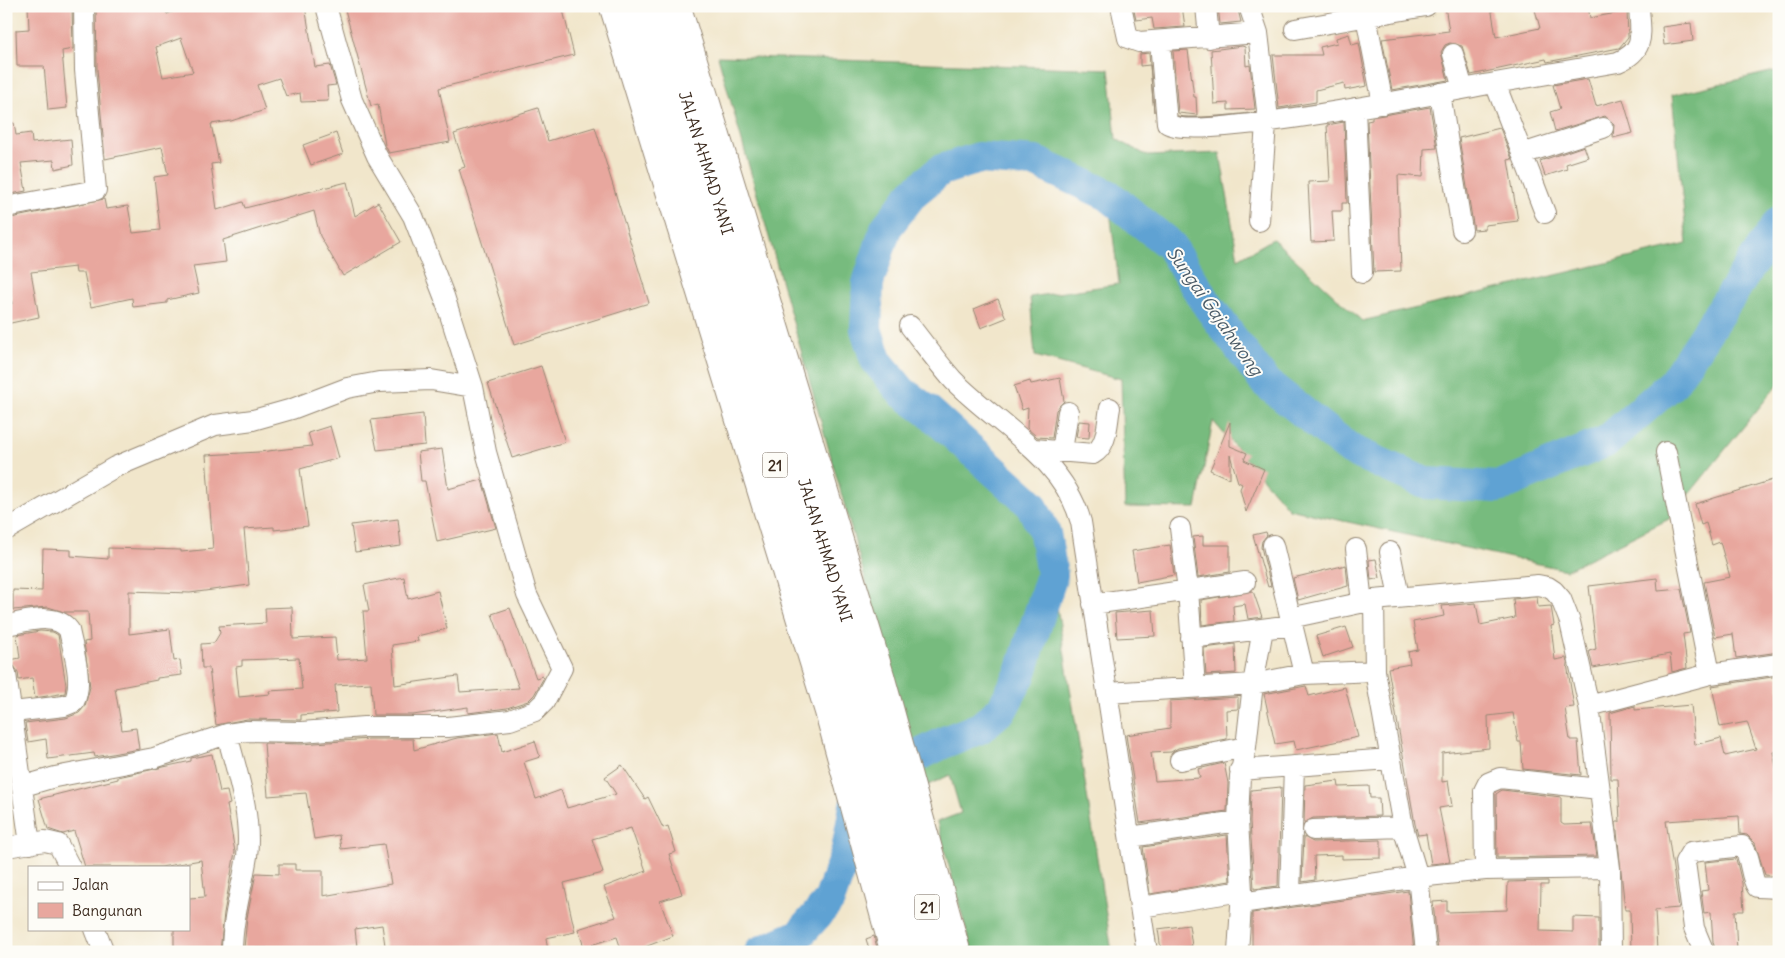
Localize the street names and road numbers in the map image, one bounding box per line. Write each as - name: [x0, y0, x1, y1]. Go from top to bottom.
- street label: JALAN AHMAD YANI: [675, 88, 738, 237]
- road number: 21: [762, 452, 788, 478]
- street label: JALAN AHMAD YANI: [794, 476, 857, 624]
- road number: 21: [914, 894, 940, 920]

